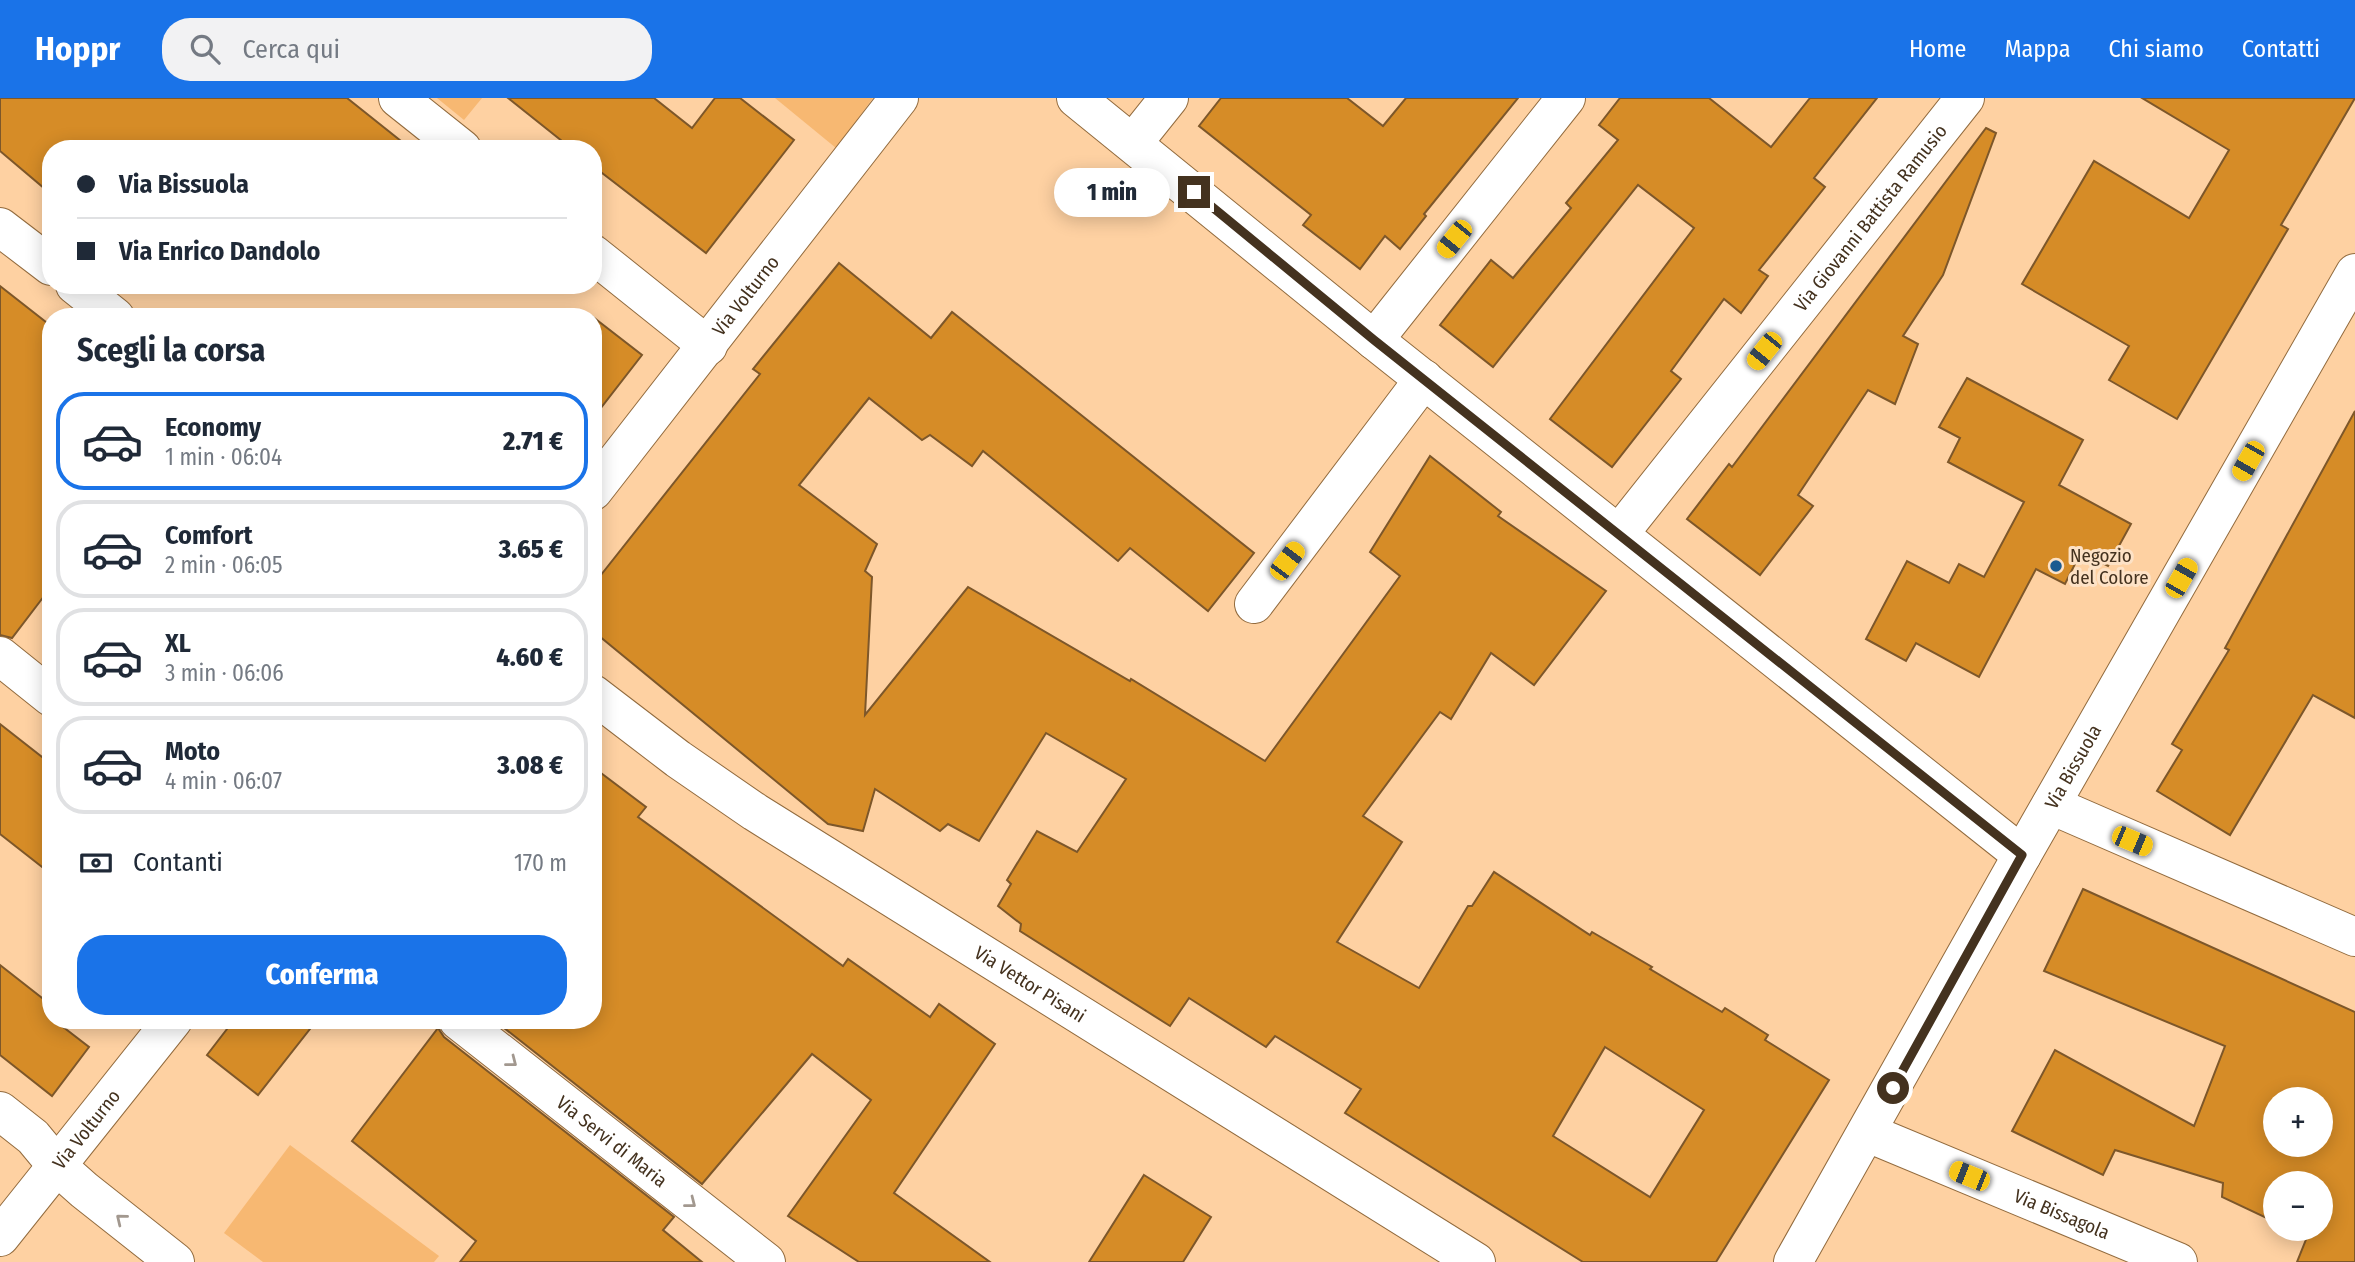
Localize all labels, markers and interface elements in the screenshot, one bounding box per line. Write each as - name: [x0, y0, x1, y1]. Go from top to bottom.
- search box: [162, 18, 652, 81]
- text: Hoppr: [35, 29, 120, 69]
- icon: search: [186, 30, 224, 68]
- text: Cerca qui: [242, 34, 340, 65]
- text: Home: [1909, 35, 1966, 63]
- text: Mappa: [2004, 35, 2070, 63]
- text: Chi siamo: [2108, 35, 2204, 63]
- text: Contatti: [2242, 35, 2320, 63]
- street label: Via Giovanni Battista Ramusio: [1789, 119, 1951, 316]
- callout: 1 min: [1054, 168, 1170, 217]
- text: Via Bissuola: [119, 169, 249, 200]
- route end: [1178, 176, 1210, 208]
- text: 1 min: [1087, 178, 1137, 206]
- car: [1433, 216, 1476, 262]
- text: Via Enrico Dandolo: [119, 236, 320, 267]
- street label: Via Volturno: [707, 251, 784, 340]
- car: [1743, 328, 1786, 374]
- text: Scegli la corsa: [77, 331, 265, 369]
- icon: car: [81, 410, 144, 473]
- text: Economy: [165, 412, 261, 443]
- text: 2.71 €: [503, 426, 563, 457]
- car: [2229, 438, 2268, 484]
- text: 1 min · 06:04: [165, 443, 282, 471]
- icon: car: [81, 518, 144, 581]
- text: Comfort: [165, 520, 253, 551]
- text: 3.65 €: [499, 534, 563, 565]
- car: [1266, 538, 1309, 584]
- place label: Negozio del Colore: [2070, 544, 2149, 589]
- text: 2 min · 06:05: [165, 551, 283, 579]
- car: [2162, 555, 2201, 601]
- marker: Negozio del Colore: [2048, 558, 2064, 574]
- icon: car: [81, 626, 144, 689]
- text: XL: [165, 628, 191, 659]
- text: 4.60 €: [496, 642, 563, 673]
- text: 3 min · 06:06: [165, 659, 284, 687]
- street label: Via Bissuola: [2039, 720, 2106, 813]
- icon: car: [81, 734, 144, 797]
- text: Moto: [165, 736, 220, 767]
- text: 3.08 €: [497, 750, 563, 781]
- text: 4 min · 06:07: [165, 767, 282, 795]
- car: [2109, 823, 2156, 859]
- icon: cash: [77, 844, 115, 882]
- text: Contanti: [133, 847, 223, 878]
- text: 170 m: [514, 849, 567, 877]
- button: Conferma: [77, 935, 567, 1015]
- street label: Via Vettor Pisani: [970, 940, 1090, 1027]
- one-way arrow: [504, 1054, 517, 1067]
- route start: [1877, 1072, 1909, 1104]
- street label: Via Volturno: [47, 1085, 125, 1174]
- map controls: [2263, 1087, 2333, 1241]
- button: +: [2263, 1087, 2333, 1157]
- street label: Via Servi di Maria: [552, 1091, 672, 1192]
- car: [1946, 1158, 1993, 1194]
- button: −: [2263, 1171, 2333, 1241]
- street label: Via Bissagola: [2011, 1184, 2113, 1244]
- one-way arrow: [683, 1195, 696, 1207]
- one-way arrow: [117, 1215, 129, 1228]

